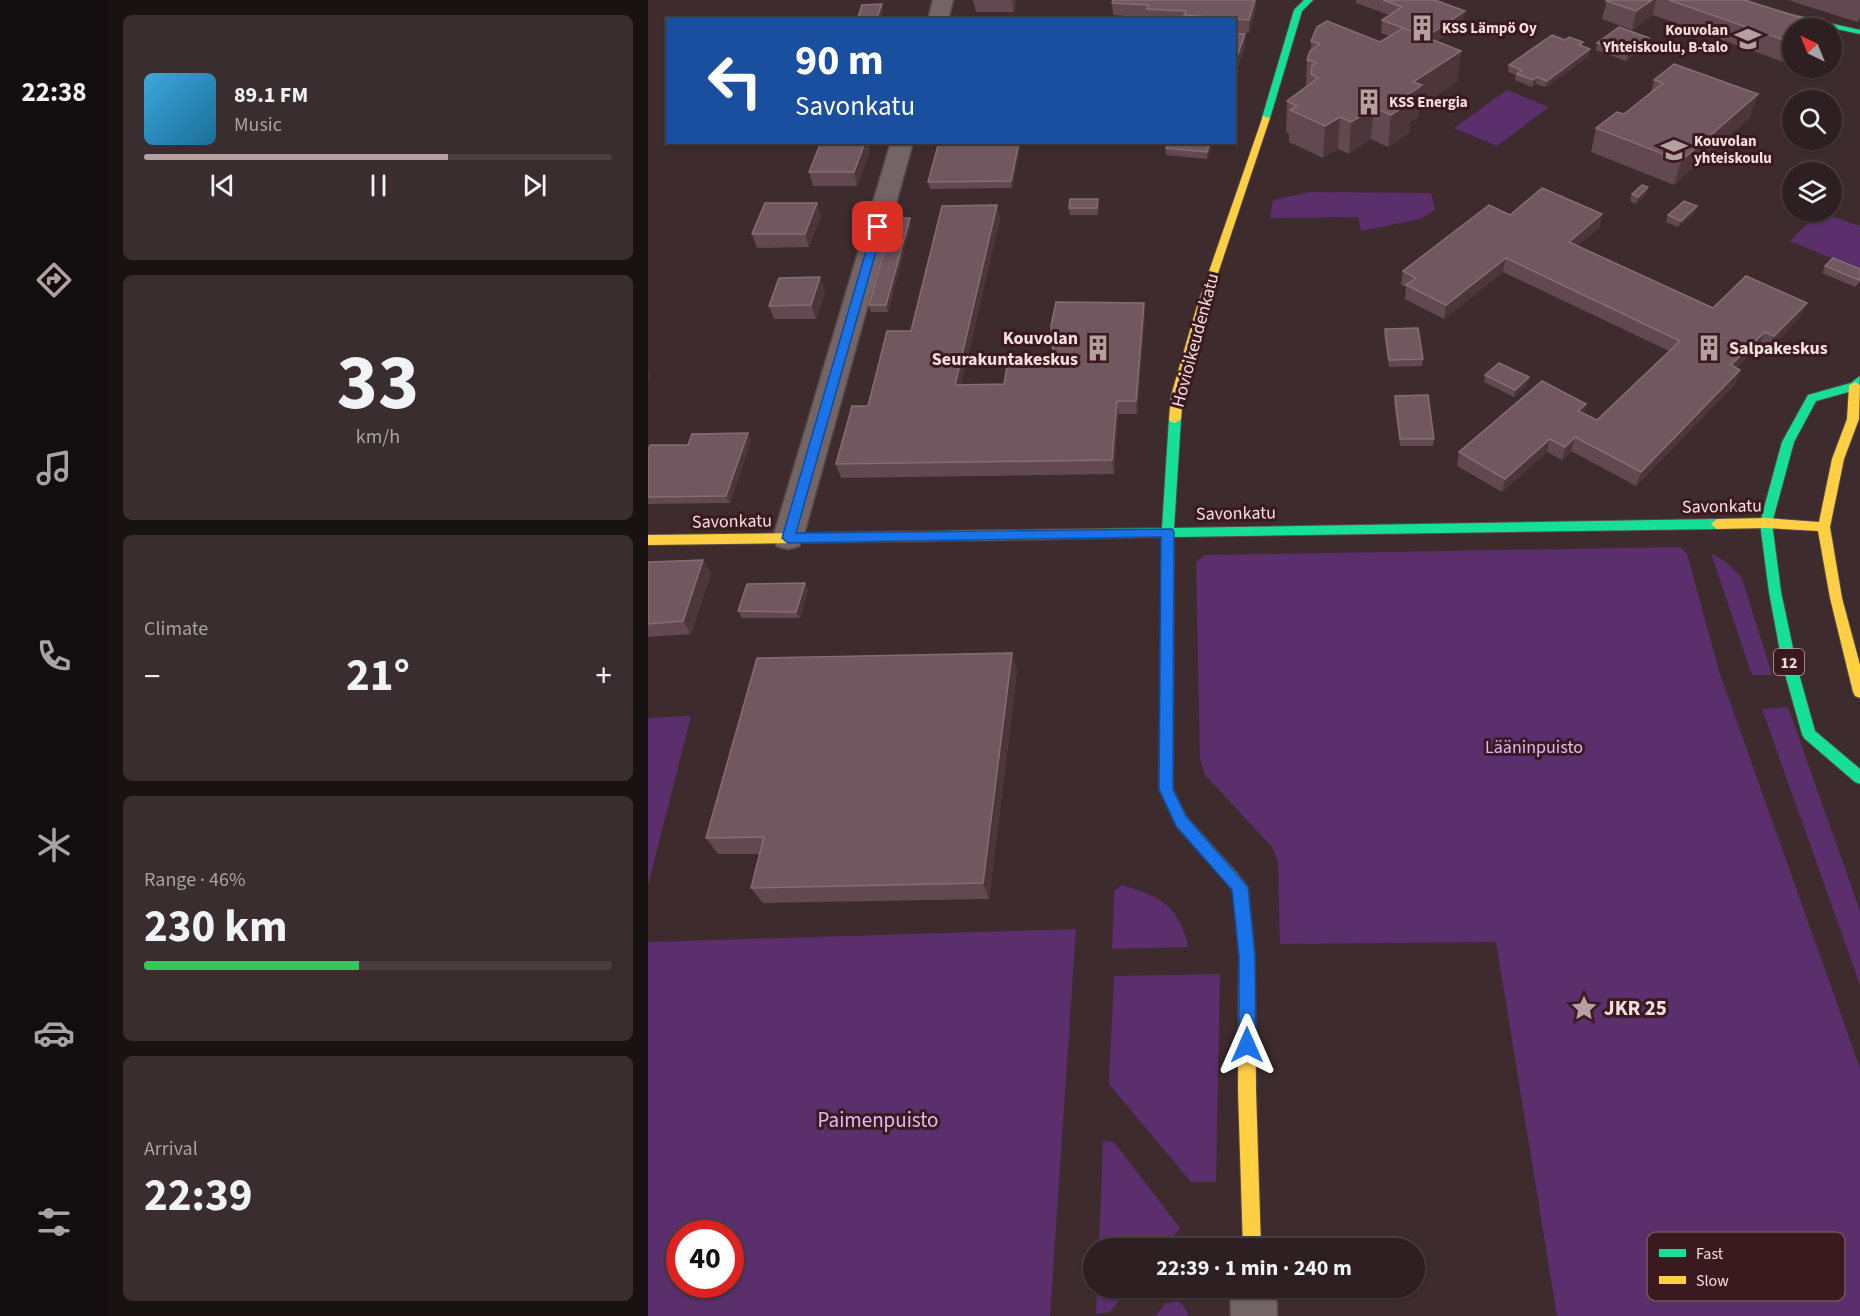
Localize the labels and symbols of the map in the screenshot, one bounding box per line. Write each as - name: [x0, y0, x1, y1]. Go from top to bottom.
- building icon: KSS Lämpö Oy: [1407, 13, 1437, 43]
- place label: KSS Lämpö Oy: [1442, 18, 1537, 39]
- north arrow: [1782, 18, 1842, 78]
- place label: Kouvolan Yhteiskoulu, B-talo: [1602, 20, 1728, 58]
- school or university icon: Kouvolan Yhteiskoulu, B-talo: [1733, 24, 1763, 54]
- building icon: KSS Energia: [1354, 87, 1384, 117]
- place label: KSS Energia: [1389, 92, 1468, 113]
- place label: Kouvolan yhteiskoulu: [1694, 131, 1772, 169]
- school or university icon: Kouvolan yhteiskoulu: [1659, 135, 1689, 165]
- pin: [852, 201, 903, 252]
- street label: Hovioikeudenkatu: [1166, 270, 1225, 410]
- place label: Kouvolan Seurakuntakeskus: [932, 326, 1078, 372]
- building icon: Kouvolan Seurakuntakeskus: [1083, 333, 1113, 363]
- building icon: Salpakeskus: [1694, 333, 1724, 363]
- place label: Salpakeskus: [1729, 336, 1828, 361]
- street label: Savonkatu: [1682, 493, 1762, 520]
- street label: Savonkatu: [1196, 500, 1276, 527]
- street label: Savonkatu: [692, 508, 772, 535]
- road number: 12: [1774, 649, 1804, 675]
- park label: Lääninpuisto: [1485, 735, 1583, 760]
- place icon: JKR 25: [1569, 993, 1599, 1023]
- place label: JKR 25: [1604, 993, 1667, 1023]
- position arrow: [1215, 1013, 1279, 1077]
- park label: Paimenpuisto: [818, 1105, 938, 1135]
- speed limit sign: 40: [666, 1220, 744, 1298]
- legend: [1647, 1232, 1845, 1301]
- text: Fast: [1696, 1243, 1724, 1265]
- text: Slow: [1696, 1270, 1729, 1292]

